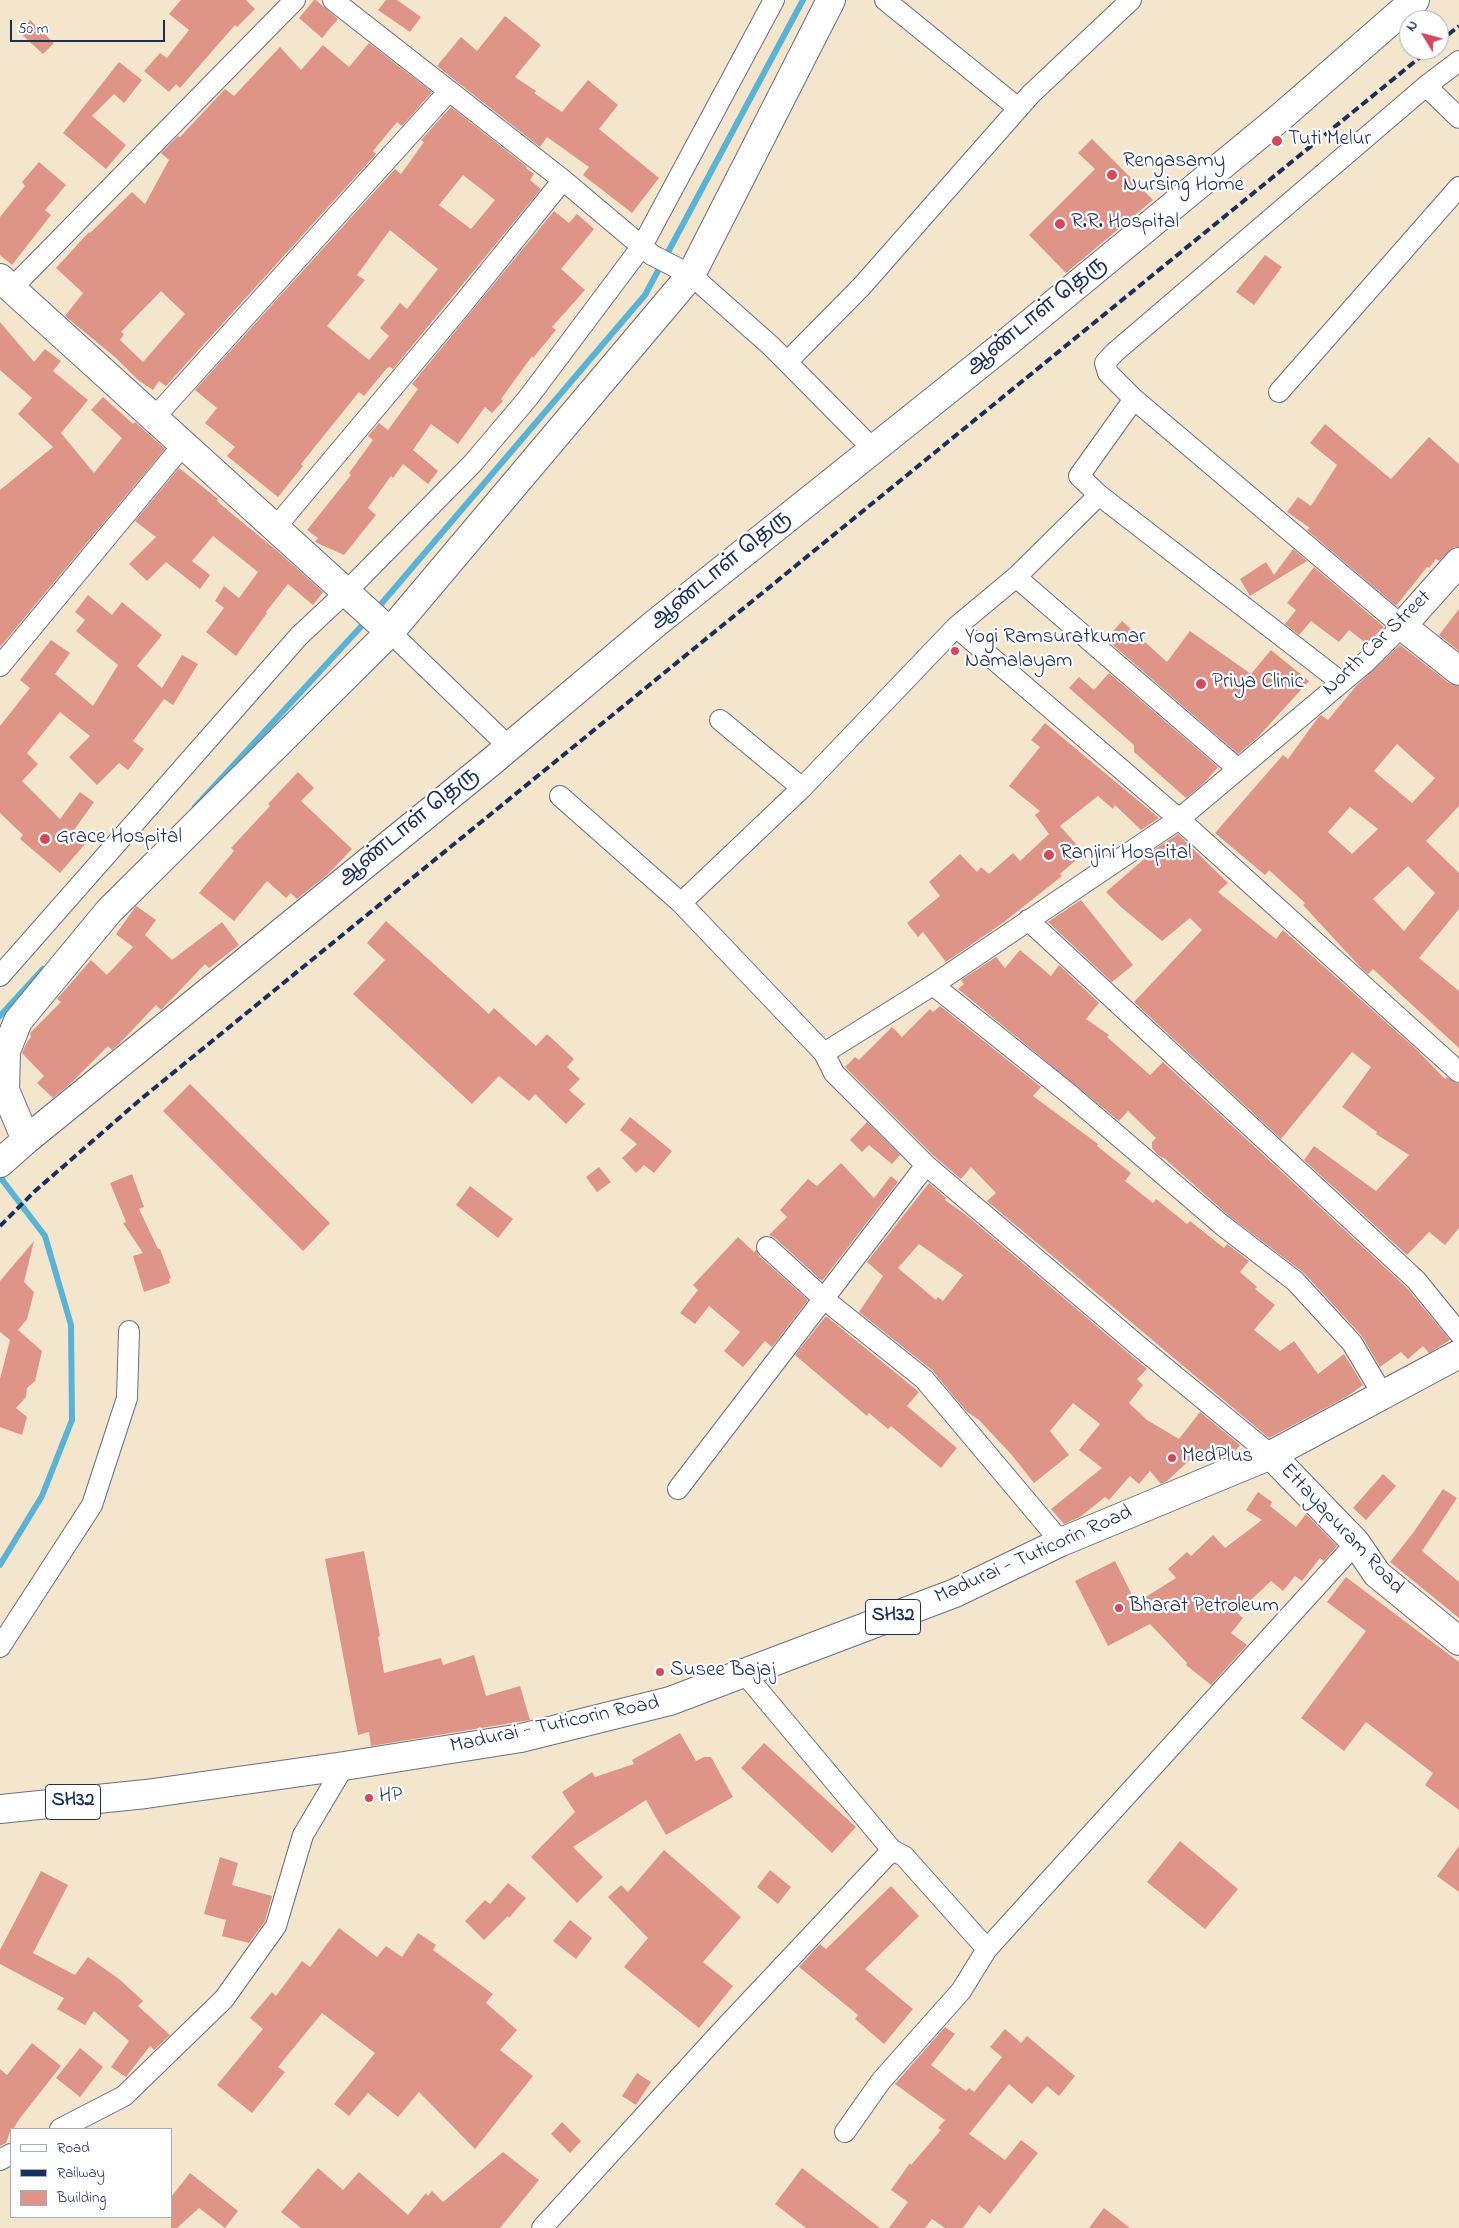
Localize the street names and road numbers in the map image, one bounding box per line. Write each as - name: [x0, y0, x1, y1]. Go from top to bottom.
- street label: ஆண்டாள் தெரு: [961, 252, 1113, 382]
- street label: ஆண்டாள் தெரு: [645, 506, 797, 636]
- street label: North Car Street: [1318, 586, 1438, 702]
- street label: ஆண்டாள் தெரு: [333, 763, 485, 893]
- street label: Ettayapuram Road: [1274, 1459, 1408, 1601]
- street label: Madurai - Tuticorin Road: [931, 1501, 1137, 1611]
- road number: SH32: [866, 1600, 920, 1634]
- street label: Madurai - Tuticorin Road: [448, 1692, 662, 1760]
- road number: SH32: [46, 1784, 100, 1820]

